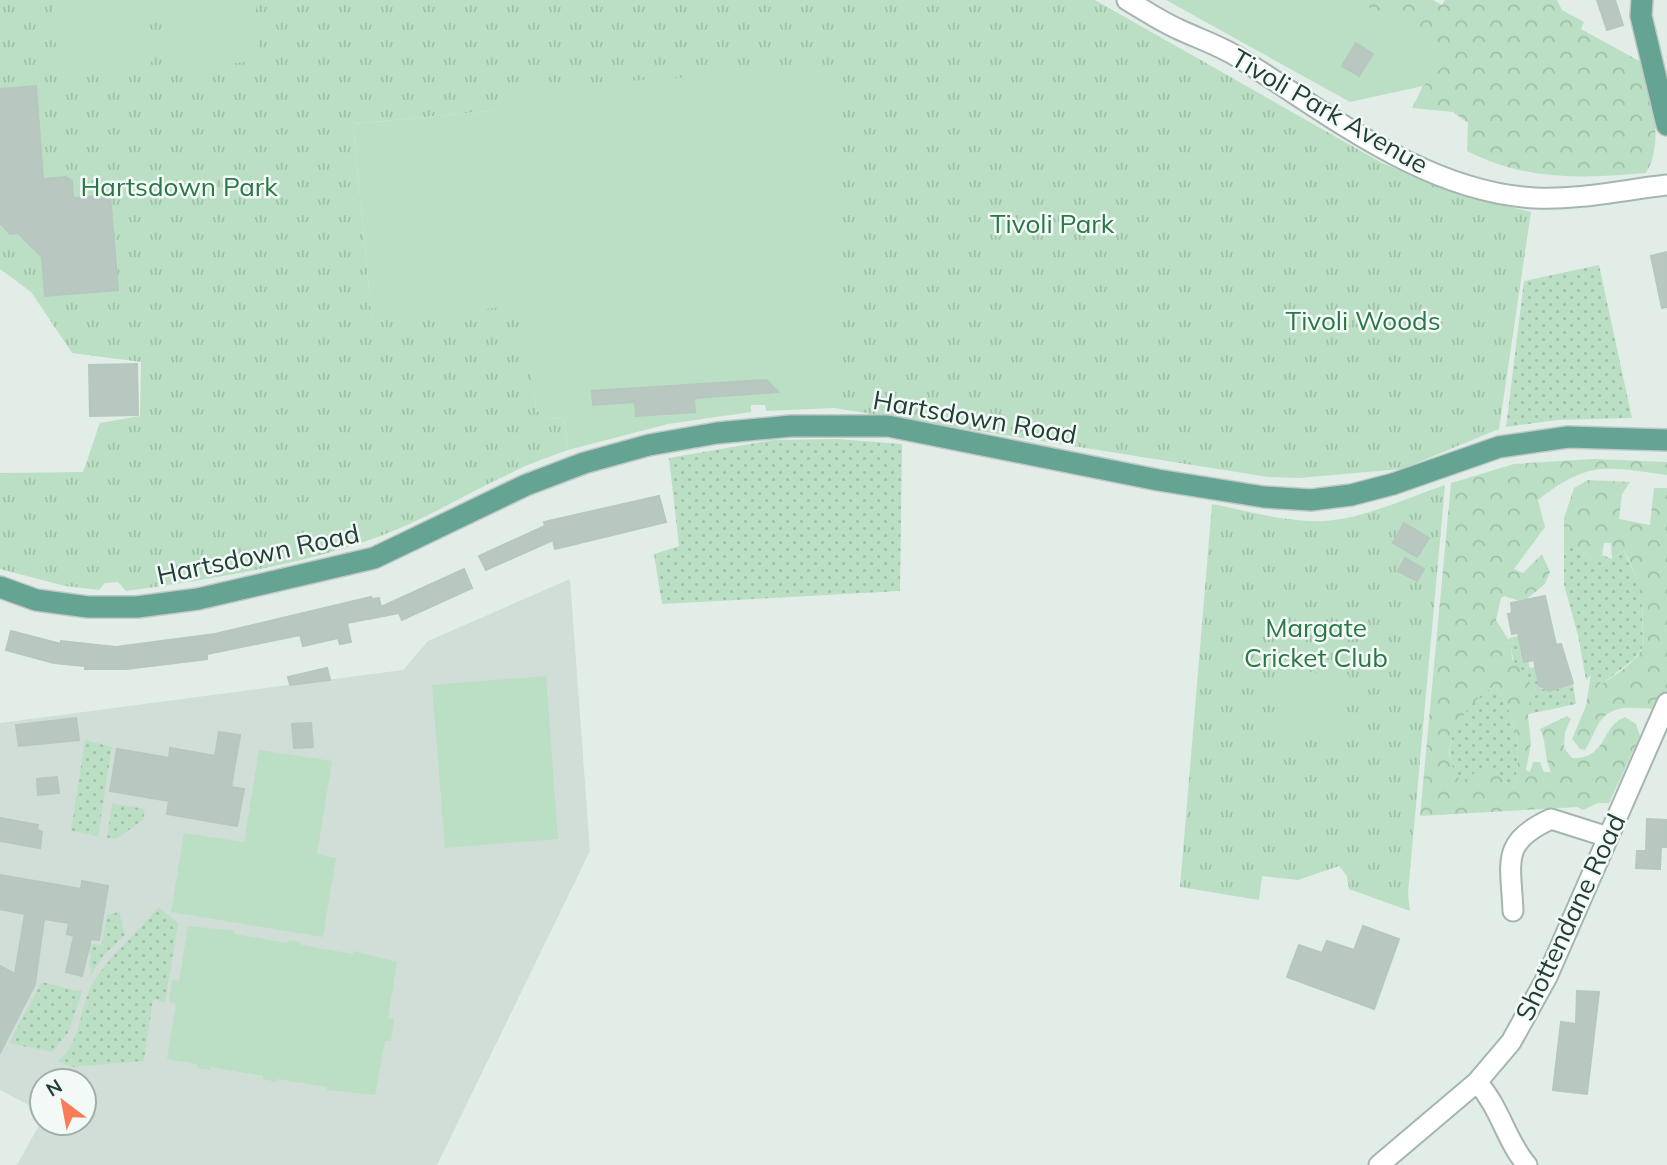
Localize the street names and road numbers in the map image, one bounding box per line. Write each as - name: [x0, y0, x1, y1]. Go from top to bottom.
- street label: Tivoli Park Avenue: [1226, 41, 1434, 181]
- street label: Hartsdown Road: [871, 383, 1079, 451]
- street label: Hartsdown Road: [154, 516, 362, 592]
- street label: Shottendane Road: [1508, 808, 1632, 1026]

